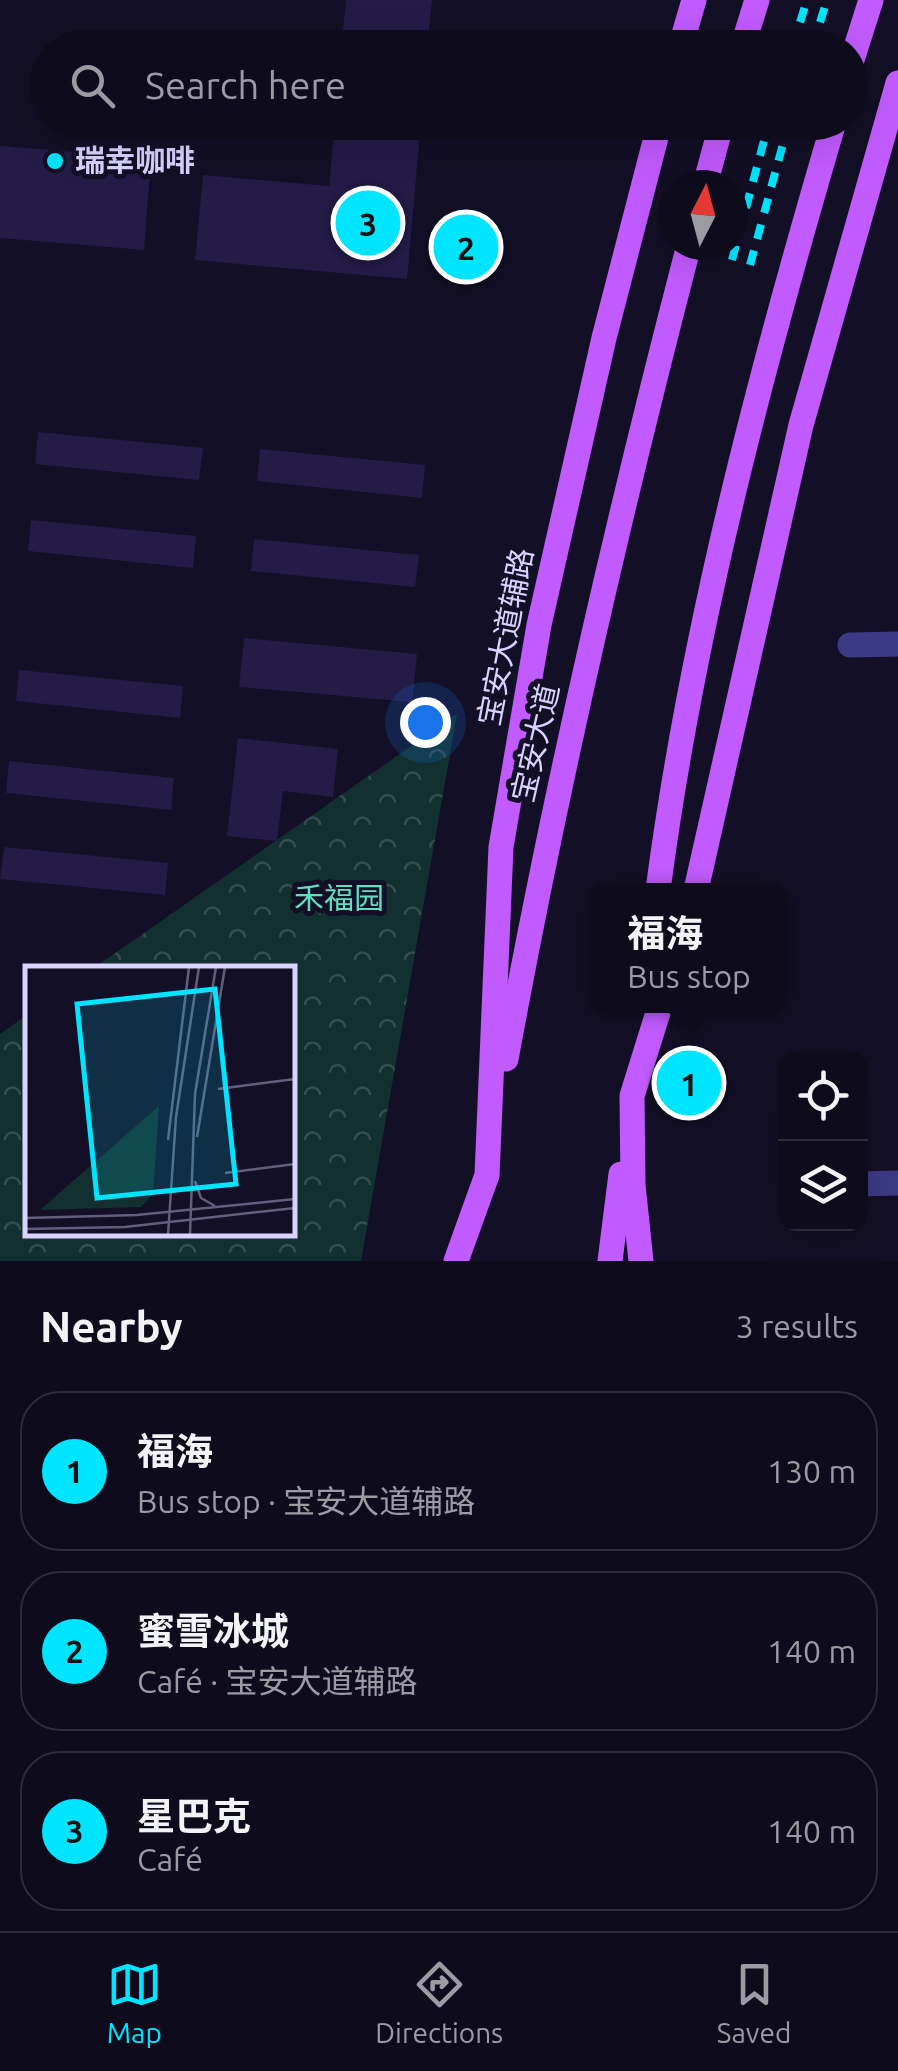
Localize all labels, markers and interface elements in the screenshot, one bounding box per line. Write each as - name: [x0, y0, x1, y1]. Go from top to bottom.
- search box: [30, 30, 868, 140]
- icon: search: [65, 58, 120, 113]
- text: Search here: [145, 64, 346, 106]
- place label: 瑞幸咖啡: [75, 143, 195, 177]
- marker: 瑞幸咖啡: [44, 150, 66, 172]
- north arrow: [658, 170, 748, 260]
- pin: 3: [336, 186, 400, 260]
- pin: 2: [434, 210, 498, 284]
- street label: 宝安大道辅路: [471, 545, 539, 728]
- street label: 宝安大道: [505, 680, 565, 805]
- your location: [400, 697, 451, 748]
- park label: 禾福园: [294, 881, 384, 915]
- popup: [589, 883, 789, 1013]
- text: 福海: [627, 912, 703, 954]
- text: Bus stop: [627, 958, 751, 994]
- inset map: [25, 966, 295, 1236]
- pin: 1: [656, 1046, 722, 1120]
- map controls: [778, 1051, 868, 1231]
- button: locate: [778, 1051, 868, 1141]
- button: layers: [778, 1141, 868, 1231]
- text: Nearby: [40, 1303, 183, 1350]
- text: 3 results: [736, 1308, 858, 1344]
- text: 福海: [137, 1430, 213, 1472]
- text: 1: [65, 1453, 84, 1489]
- text: 130 m: [767, 1453, 856, 1489]
- text: Bus stop · 宝安大道辅路: [137, 1483, 475, 1519]
- text: 蜜雪冰城: [137, 1610, 289, 1652]
- text: 2: [65, 1633, 84, 1669]
- text: 140 m: [767, 1633, 856, 1669]
- text: Café · 宝安大道辅路: [137, 1663, 417, 1699]
- text: 星巴克: [137, 1795, 251, 1837]
- text: 3: [65, 1813, 84, 1849]
- text: 140 m: [767, 1813, 856, 1849]
- text: Café: [137, 1841, 203, 1877]
- tab: Map: [107, 1957, 162, 2048]
- tab: Directions: [375, 1957, 503, 2048]
- tab: Saved: [717, 1957, 791, 2048]

